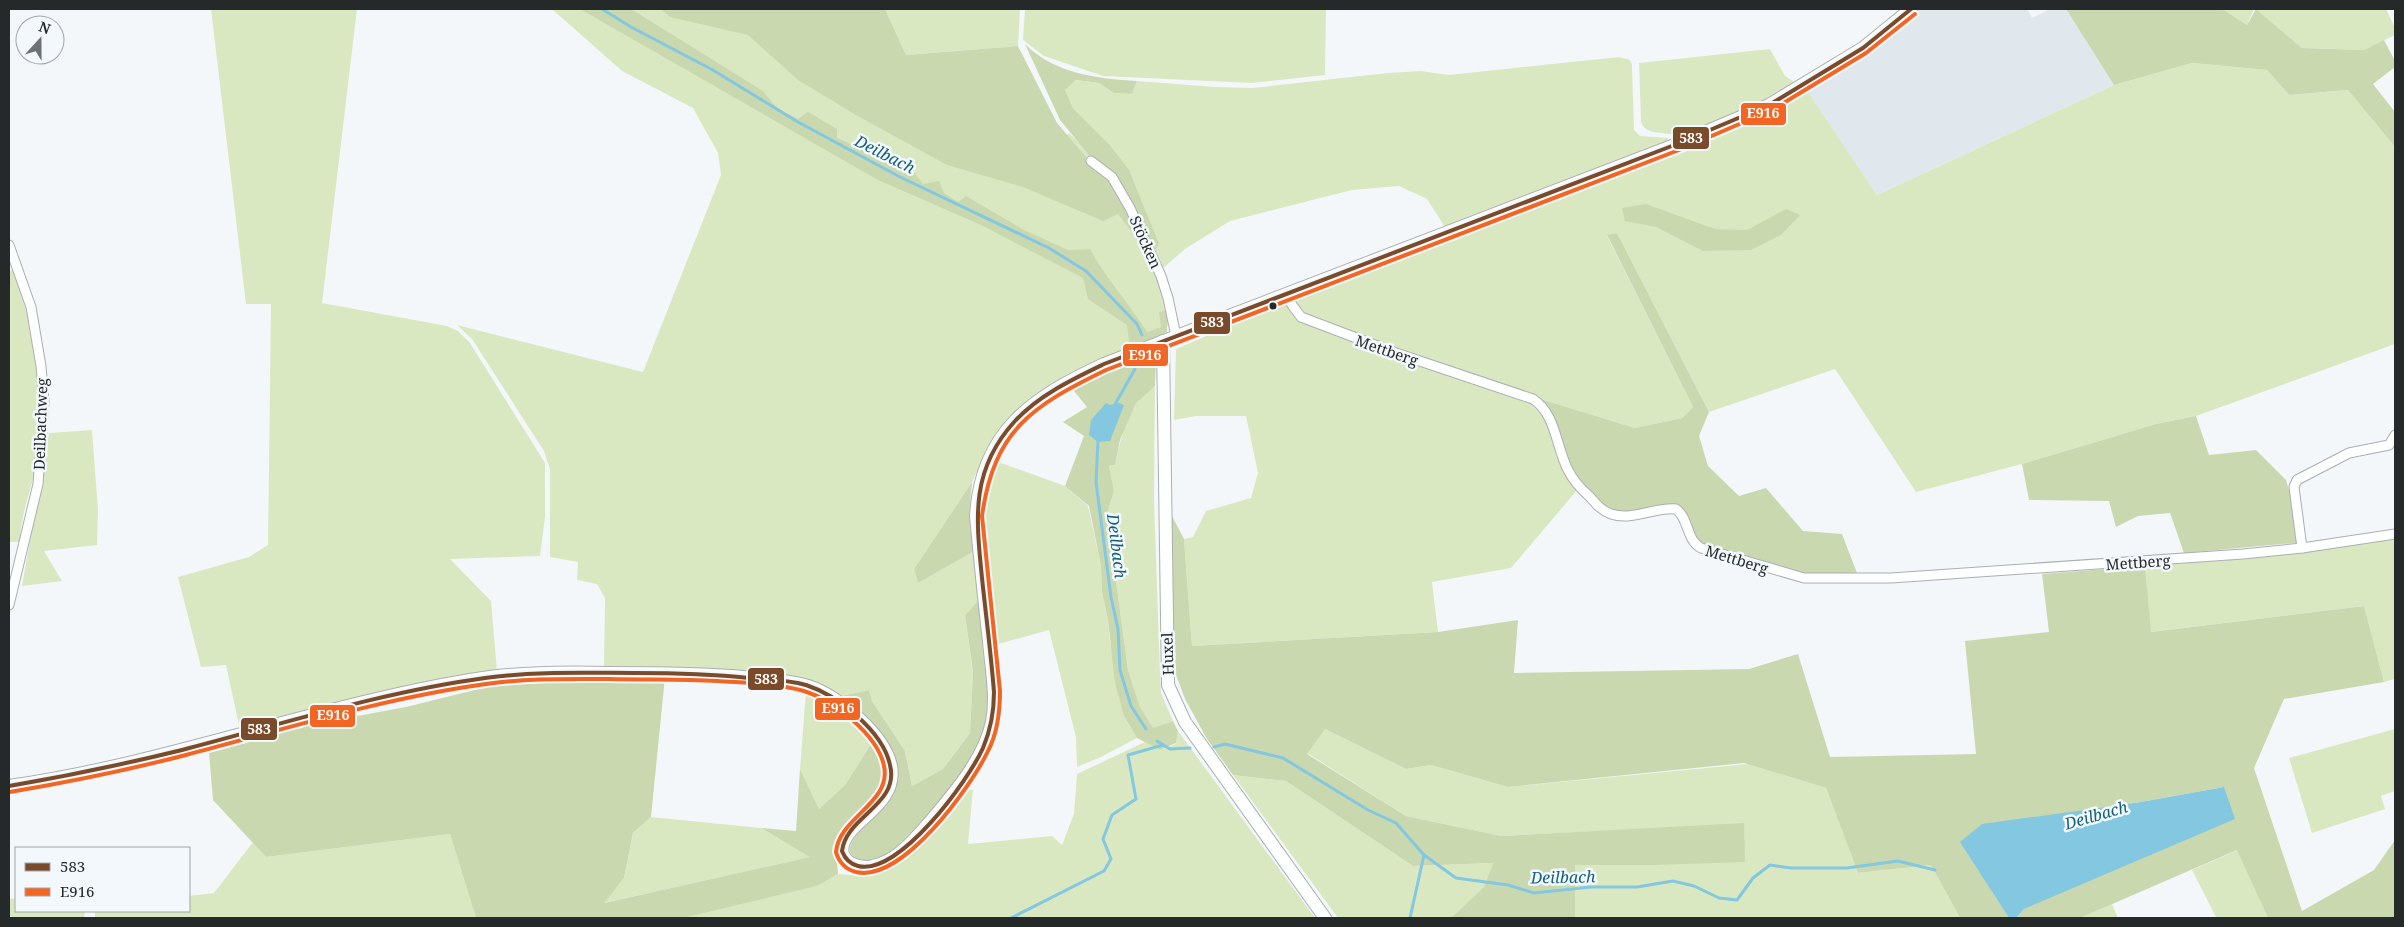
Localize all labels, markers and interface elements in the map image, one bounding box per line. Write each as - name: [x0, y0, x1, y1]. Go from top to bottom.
- north arrow: [15, 15, 65, 65]
- text: N: [36, 17, 53, 38]
- line badge: E916: [1740, 102, 1787, 126]
- text: E916: [1747, 103, 1780, 122]
- line badge: 583: [1672, 126, 1710, 150]
- text: 583: [1679, 128, 1703, 147]
- water label: Deilbach: [850, 129, 919, 179]
- street label: Stöcken: [1126, 213, 1167, 272]
- unlabelled marker: [1268, 301, 1278, 311]
- line badge: 583: [1193, 311, 1231, 335]
- text: 583: [1200, 312, 1224, 331]
- street label: Mettberg: [1353, 330, 1421, 370]
- line badge: E916: [1122, 343, 1169, 367]
- text: E916: [1129, 345, 1162, 364]
- street label: Deilbachweg: [28, 378, 52, 470]
- water label: Deilbach: [1102, 511, 1132, 580]
- street label: Mettberg: [1703, 540, 1771, 578]
- street label: Mettberg: [2105, 550, 2171, 574]
- street label: Huxel: [1156, 632, 1178, 676]
- line badge: 583: [747, 667, 785, 691]
- text: 583: [754, 669, 778, 688]
- line badge: E916: [814, 697, 861, 721]
- text: E916: [822, 698, 855, 717]
- line badge: E916: [309, 704, 356, 728]
- text: E916: [317, 705, 350, 724]
- line badge: 583: [240, 717, 278, 741]
- text: 583: [247, 719, 271, 738]
- water label: Deilbach: [2061, 795, 2131, 835]
- legend: [15, 847, 190, 912]
- text: 583: [60, 856, 85, 876]
- water label: Deilbach: [1529, 865, 1596, 889]
- text: E916: [60, 881, 95, 901]

